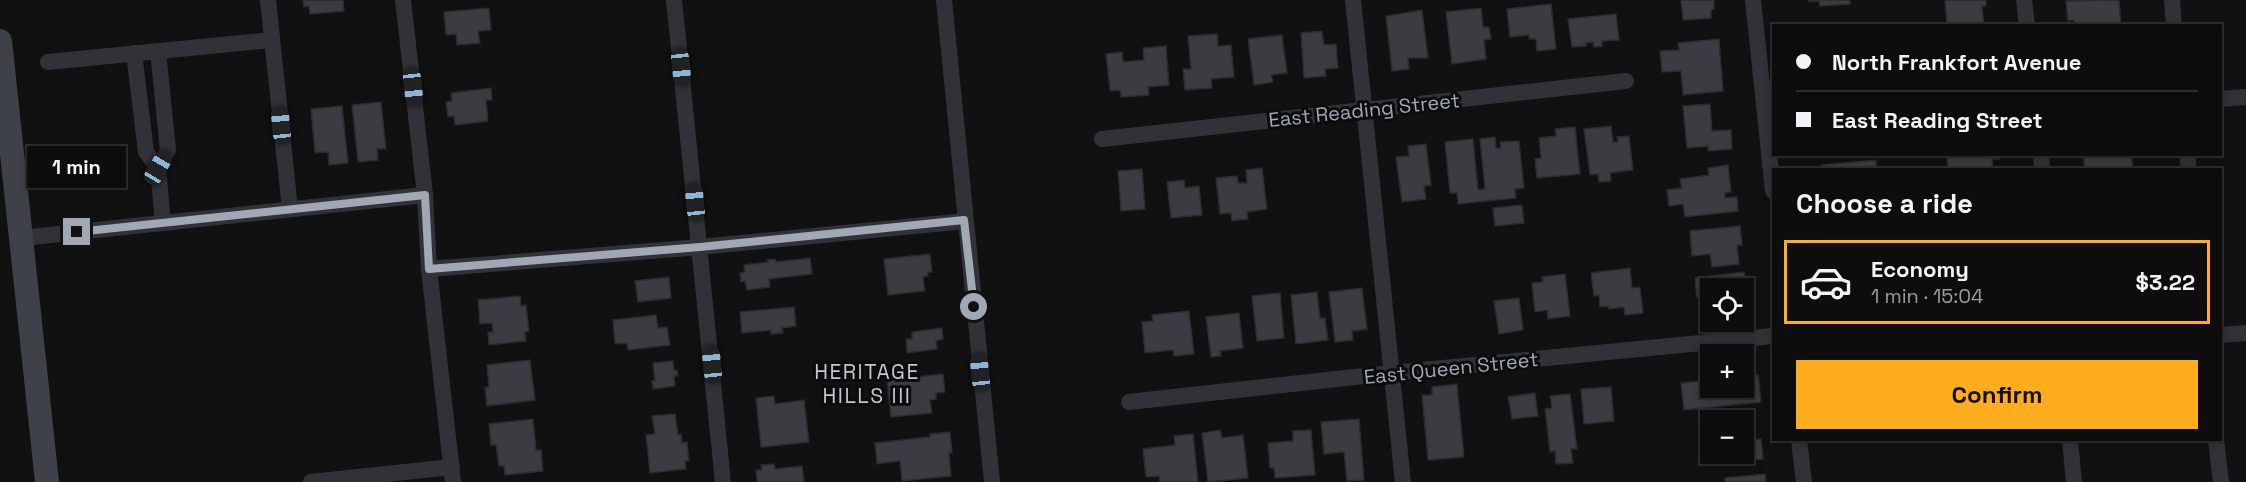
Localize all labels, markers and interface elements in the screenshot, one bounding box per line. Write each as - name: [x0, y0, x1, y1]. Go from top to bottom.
- car: [670, 48, 692, 86]
- text: North Frankfort Avenue: [1832, 48, 2082, 76]
- car: [402, 68, 424, 106]
- street label: East Reading Street: [1267, 87, 1461, 133]
- car: [270, 106, 292, 144]
- text: East Reading Street: [1832, 106, 2043, 134]
- callout: 1 min: [28, 145, 127, 187]
- car: [141, 148, 175, 188]
- text: 1 min: [52, 154, 101, 180]
- car: [684, 183, 706, 221]
- text: Choose a ride: [1796, 186, 1973, 221]
- route end: [63, 218, 90, 245]
- icon: car: [1799, 255, 1853, 309]
- text: Economy: [1871, 255, 1969, 283]
- text: $3.22: [2136, 268, 2195, 296]
- map controls: [1700, 278, 1754, 464]
- button: locate: [1700, 278, 1754, 332]
- text: 1 min · 15:04: [1871, 283, 1984, 309]
- route start: [960, 293, 987, 320]
- button: +: [1700, 344, 1754, 398]
- car: [701, 345, 723, 383]
- street label: East Queen Street: [1363, 346, 1539, 390]
- car: [969, 353, 991, 391]
- district label: HERITAGE HILLS III: [814, 358, 920, 409]
- button: Confirm: [1796, 360, 2198, 429]
- button: −: [1700, 410, 1754, 464]

